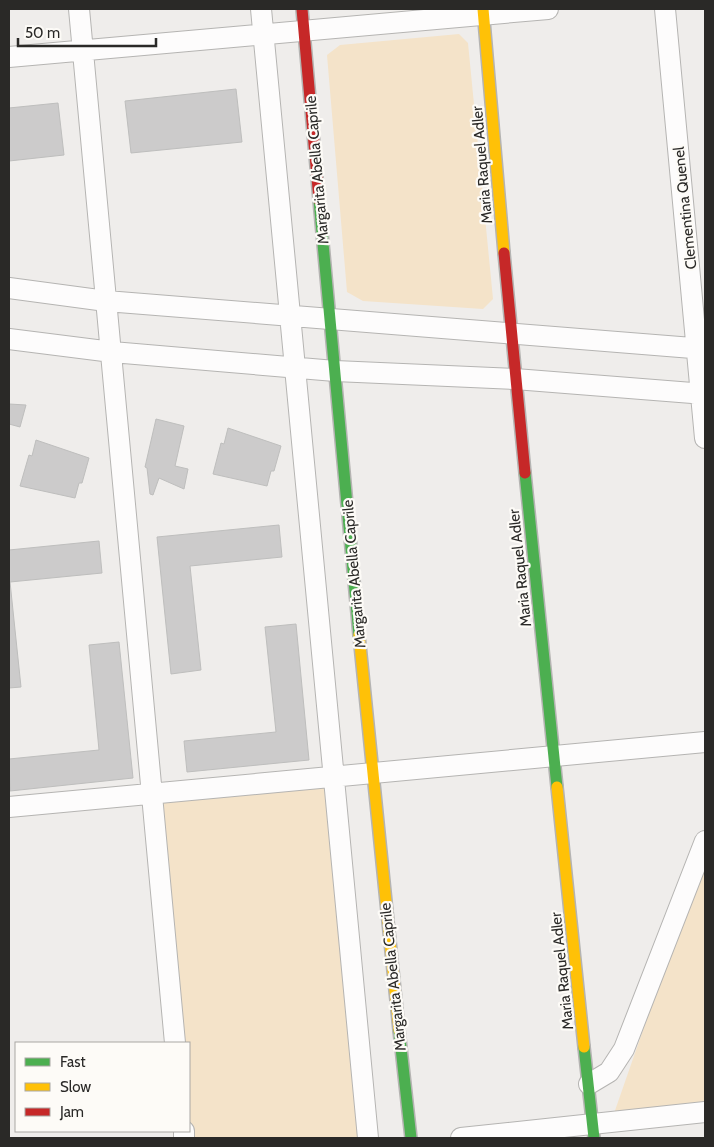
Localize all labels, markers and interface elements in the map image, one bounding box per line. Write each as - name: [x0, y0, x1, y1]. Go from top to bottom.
- scale bar: [18, 15, 155, 47]
- text: 50 m: [25, 24, 60, 42]
- street label: Margarita Abella Caprile: [302, 95, 332, 245]
- street label: Maria Raquel Adler: [468, 105, 496, 225]
- street label: Clementina Quenel: [670, 145, 700, 270]
- street label: Margarita Abella Caprile: [339, 499, 369, 649]
- street label: Maria Raquel Adler: [505, 508, 535, 628]
- street label: Margarita Abella Caprile: [376, 902, 410, 1052]
- street label: Maria Raquel Adler: [547, 911, 577, 1031]
- legend: [15, 1042, 190, 1132]
- text: Fast: [60, 1053, 85, 1071]
- text: Slow: [60, 1078, 91, 1096]
- text: Jam: [59, 1103, 84, 1121]

